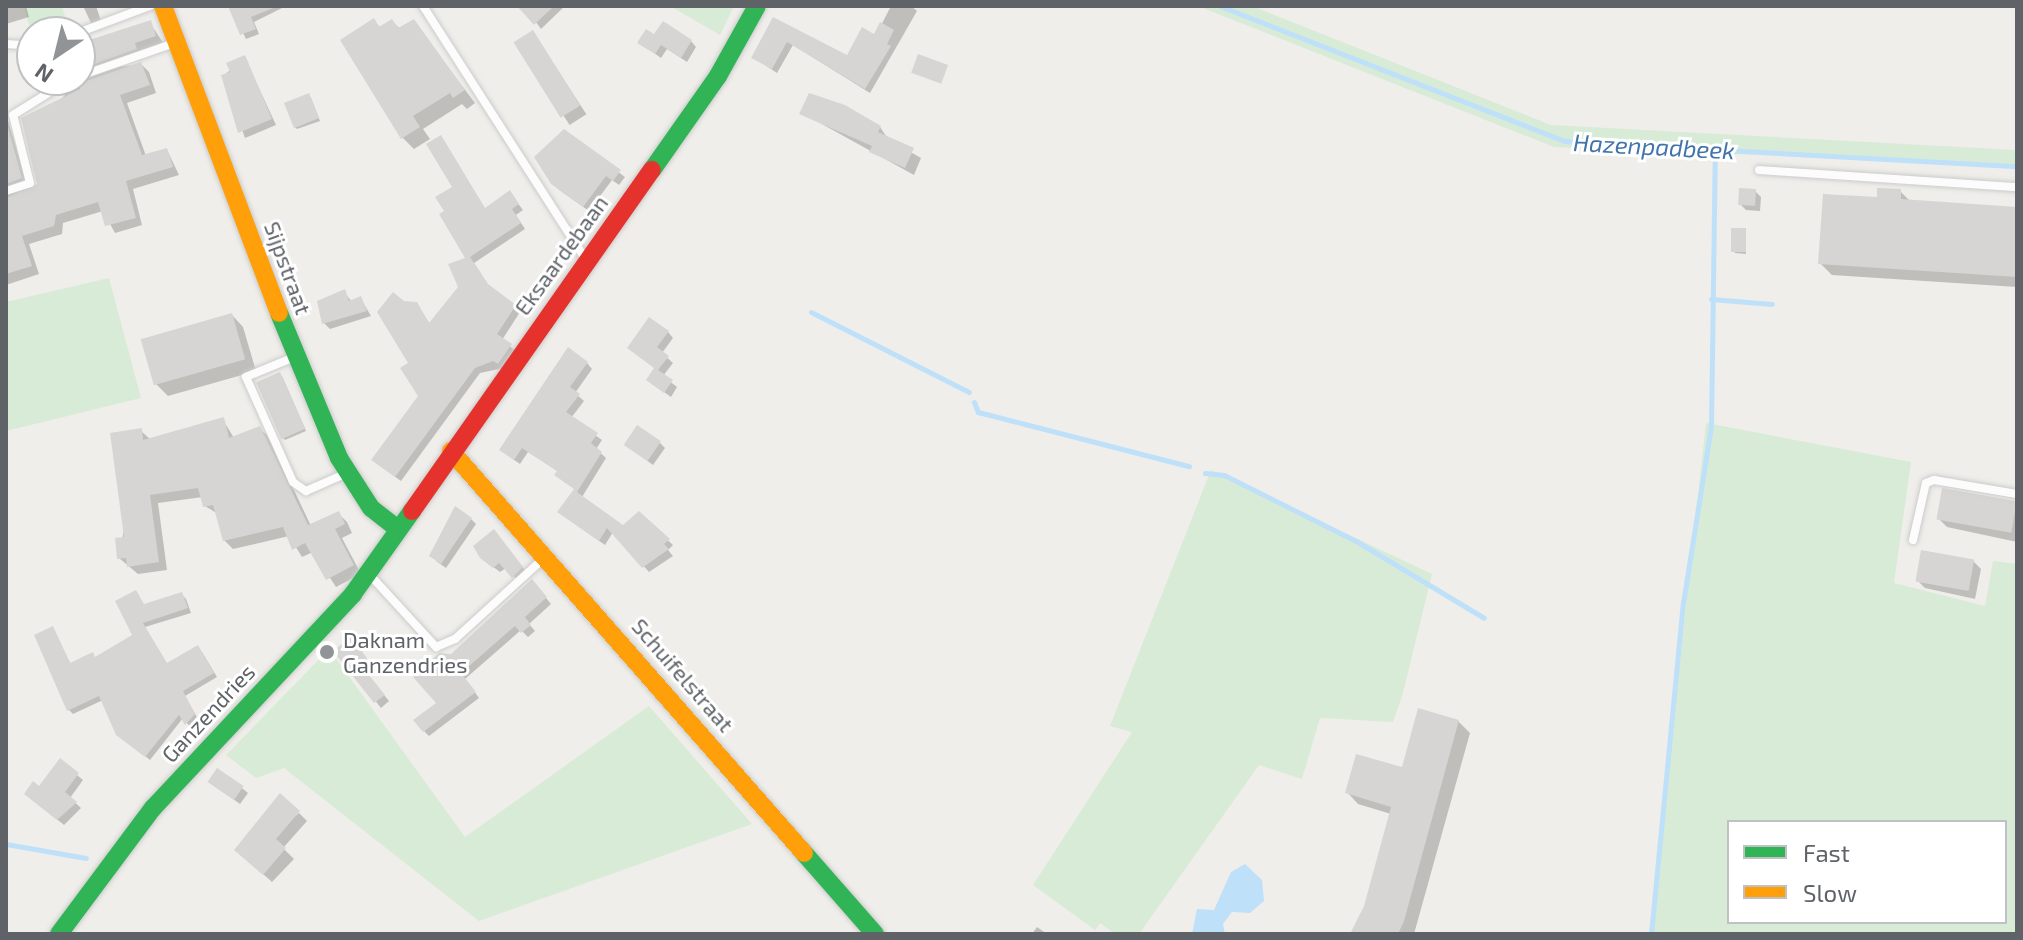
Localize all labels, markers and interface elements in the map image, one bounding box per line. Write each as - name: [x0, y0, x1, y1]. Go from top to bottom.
- north arrow: [16, 16, 96, 96]
- text: N: [29, 59, 57, 89]
- water label: Hazenpadbeek: [1572, 127, 1736, 165]
- street label: Eksaardebaan: [509, 190, 613, 320]
- street label: Sijpstraat: [259, 218, 317, 318]
- street label: Schuifelstraat: [627, 613, 739, 737]
- place label: Daknam Ganzendries: [343, 626, 467, 678]
- marker: Daknam Ganzendries: [318, 643, 336, 661]
- street label: Ganzendries: [156, 659, 260, 767]
- legend: [1727, 820, 2007, 924]
- text: Fast: [1803, 838, 1850, 867]
- text: Slow: [1803, 878, 1857, 907]

